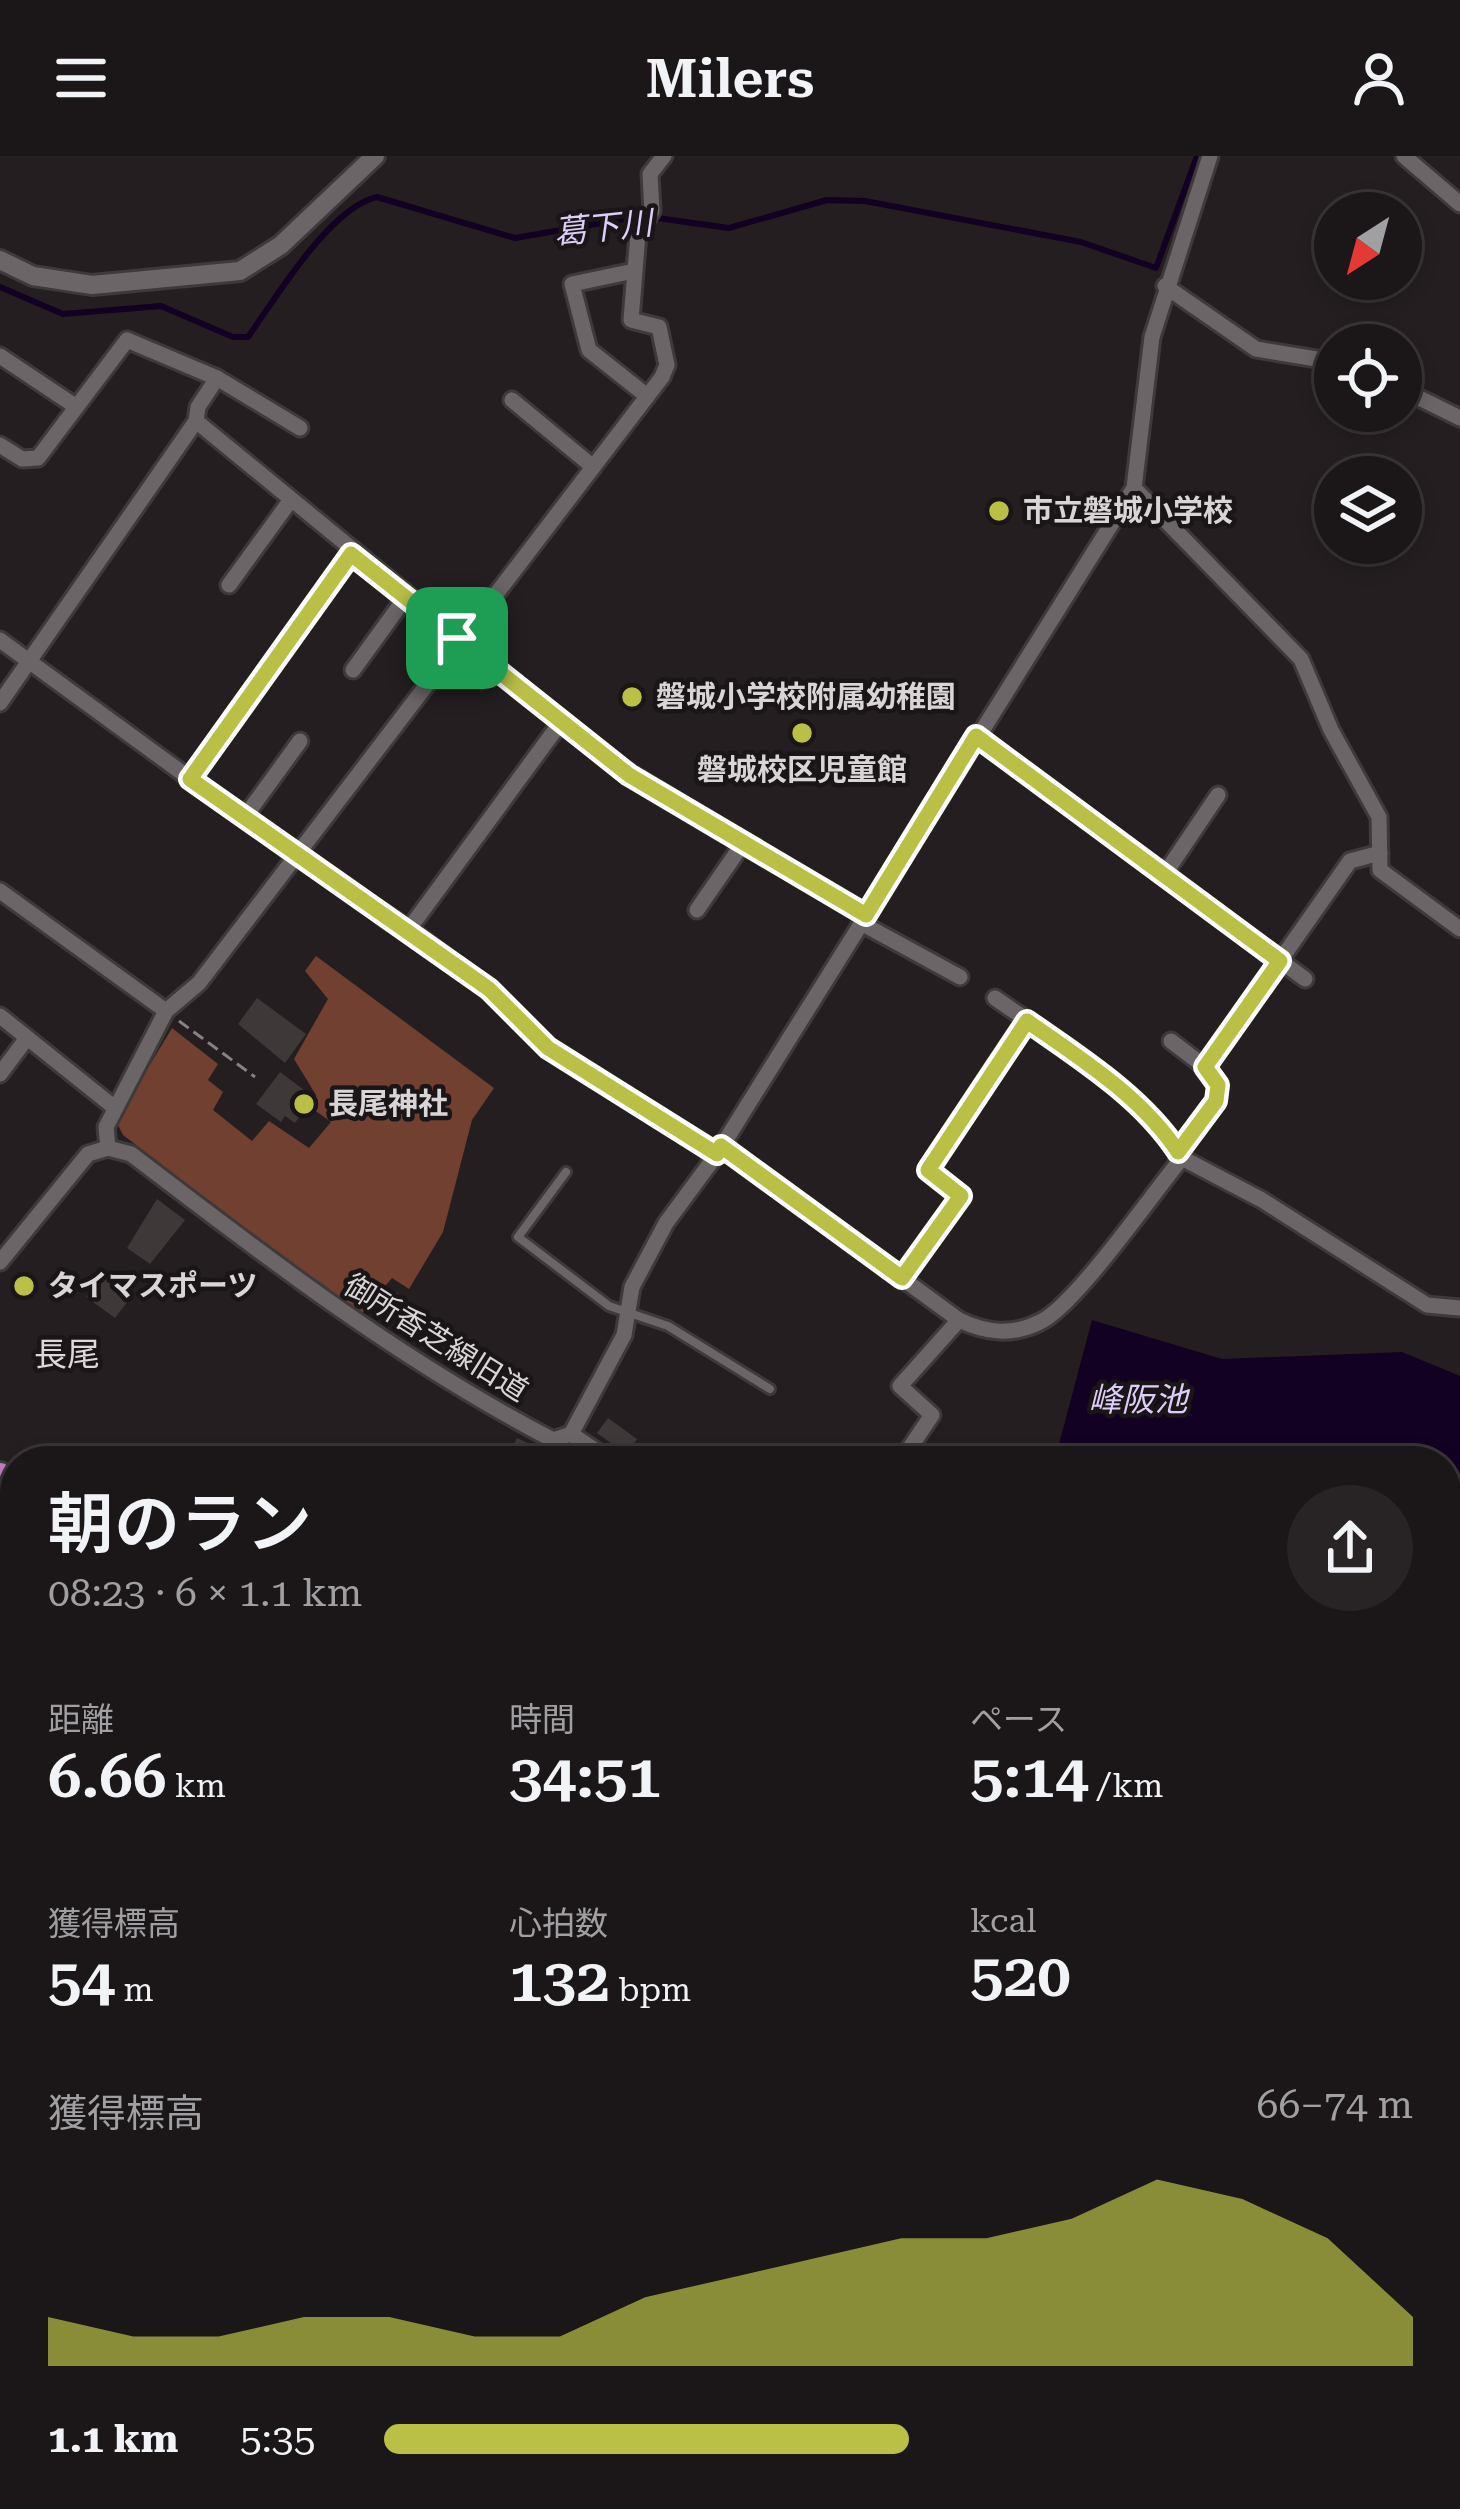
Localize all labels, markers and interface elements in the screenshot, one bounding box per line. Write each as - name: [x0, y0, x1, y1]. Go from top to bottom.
- icon: menu: [48, 45, 114, 111]
- icon: person: [1346, 45, 1412, 111]
- text: Milers: [646, 47, 814, 110]
- north arrow: [1314, 192, 1422, 300]
- map controls: [1314, 192, 1422, 564]
- water label: 葛下川: [552, 203, 657, 252]
- button: locate: [1314, 324, 1422, 432]
- button: layers: [1314, 456, 1422, 564]
- place label: 市立磐城小学校: [1023, 493, 1233, 528]
- marker: 市立磐城小学校: [986, 498, 1012, 524]
- pin: [406, 587, 508, 689]
- icon: arrive: [424, 605, 490, 671]
- place label: 磐城小学校附属幼稚園: [656, 679, 956, 714]
- marker: 磐城小学校附属幼稚園: [619, 684, 645, 710]
- marker: 磐城校区児童館: [789, 720, 815, 746]
- place label: 磐城校区児童館: [697, 752, 907, 787]
- place label: 長尾神社: [328, 1086, 448, 1121]
- marker: 長尾神社: [291, 1091, 317, 1117]
- street label: 御所香芝線旧道: [338, 1267, 535, 1408]
- place label: タイマスポーツ: [48, 1268, 257, 1303]
- marker: タイマスポーツ: [11, 1273, 37, 1299]
- district label: 長尾: [34, 1335, 100, 1374]
- water label: 峰阪池: [1089, 1380, 1191, 1419]
- button: share: [1287, 1485, 1413, 1611]
- text: 朝のラン: [48, 1486, 312, 1563]
- text: 08:23 · 6 × 1.1 km: [48, 1570, 362, 1616]
- text: 距離: [48, 1700, 114, 1739]
- text: 時間: [509, 1700, 575, 1739]
- text: ペース: [970, 1700, 1067, 1739]
- text: 6.66: [48, 1741, 167, 1812]
- text: 34:51: [509, 1741, 661, 1812]
- text: 5:14: [970, 1741, 1089, 1812]
- text: km: [167, 1766, 226, 1805]
- text: /km: [1089, 1766, 1163, 1805]
- text: kcal: [970, 1901, 1036, 1940]
- text: 獲得標高: [48, 1904, 180, 1943]
- text: 心拍数: [509, 1904, 608, 1943]
- text: 520: [970, 1940, 1071, 2011]
- text: 54: [48, 1945, 115, 2016]
- text: 132: [509, 1945, 610, 2016]
- text: m: [115, 1970, 154, 2009]
- text: bpm: [610, 1970, 691, 2009]
- text: 66–74 m: [1257, 2082, 1413, 2128]
- text: 獲得標高: [48, 2091, 204, 2137]
- text: 1.1 km: [48, 2416, 178, 2462]
- text: 5:35: [240, 2416, 316, 2462]

